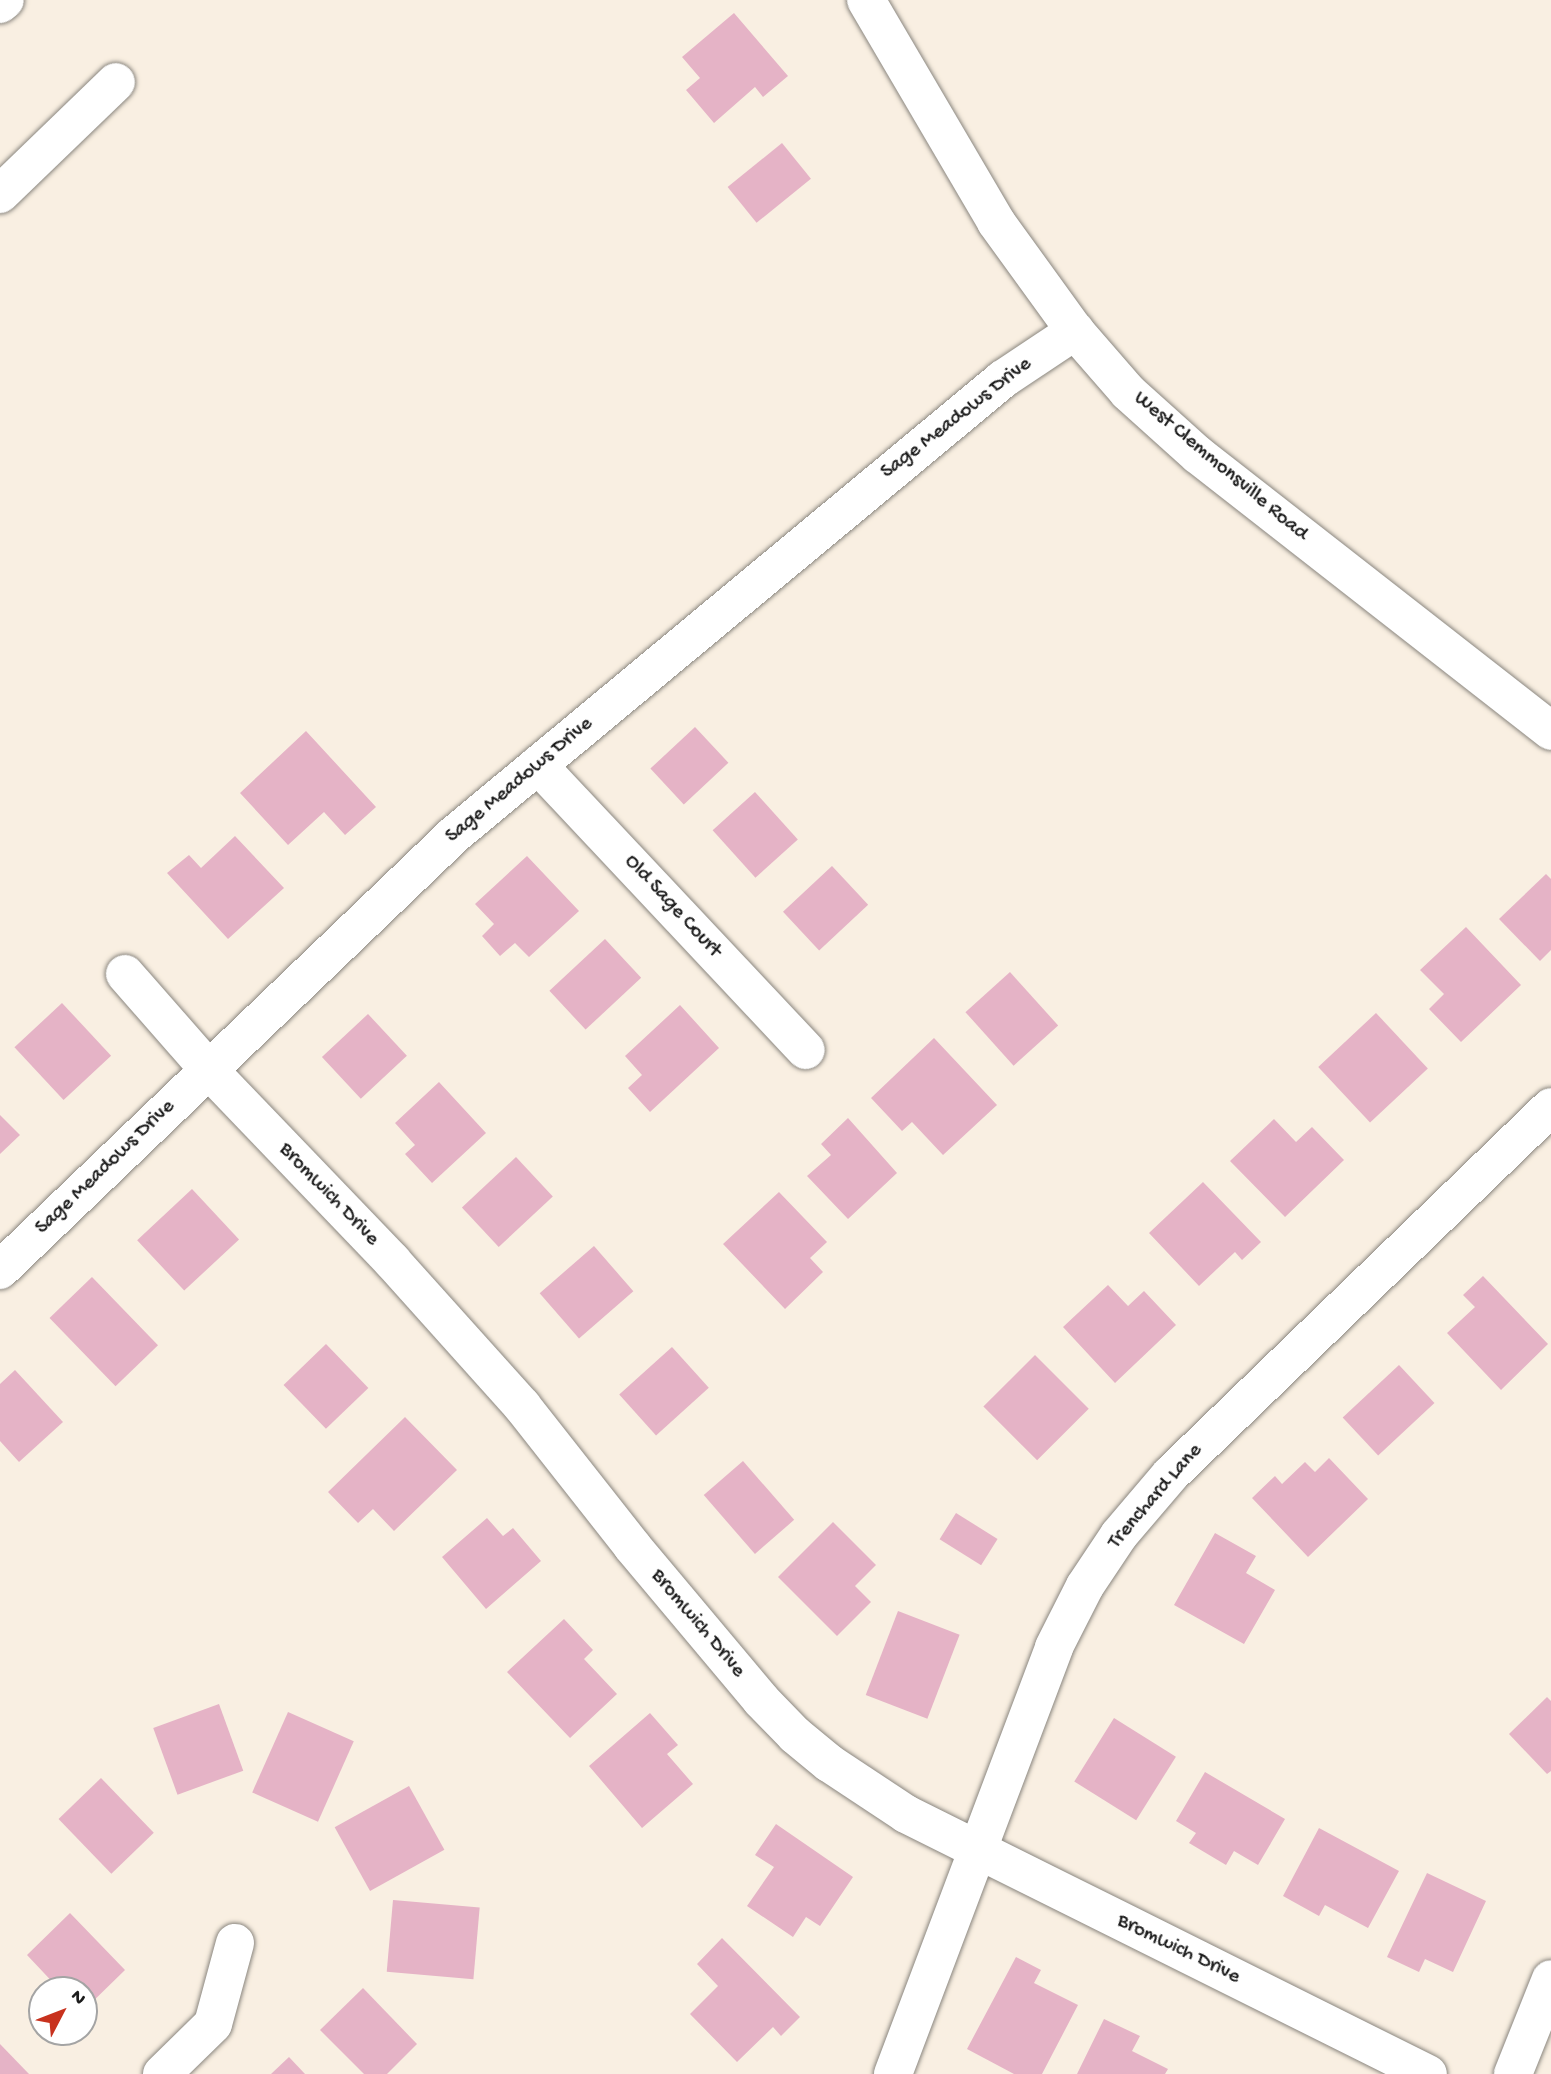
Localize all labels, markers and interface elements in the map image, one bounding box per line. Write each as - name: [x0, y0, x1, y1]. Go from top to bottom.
- street label: Sage Meadows Drive: [877, 352, 1037, 486]
- street label: West Clemmonsville Road: [1128, 387, 1312, 547]
- street label: Sage Meadows Drive: [441, 712, 599, 850]
- street label: Old Sage Court: [618, 850, 726, 964]
- street label: Sage Meadows Drive: [31, 1095, 181, 1241]
- street label: Bromwich Drive: [272, 1138, 384, 1252]
- street label: Trenchard Lane: [1103, 1439, 1209, 1555]
- street label: Bromwich Drive: [644, 1565, 750, 1683]
- street label: Bromwich Drive: [1112, 1909, 1244, 1991]
- north arrow: [28, 1976, 98, 2046]
- text: N: [65, 1986, 90, 2010]

